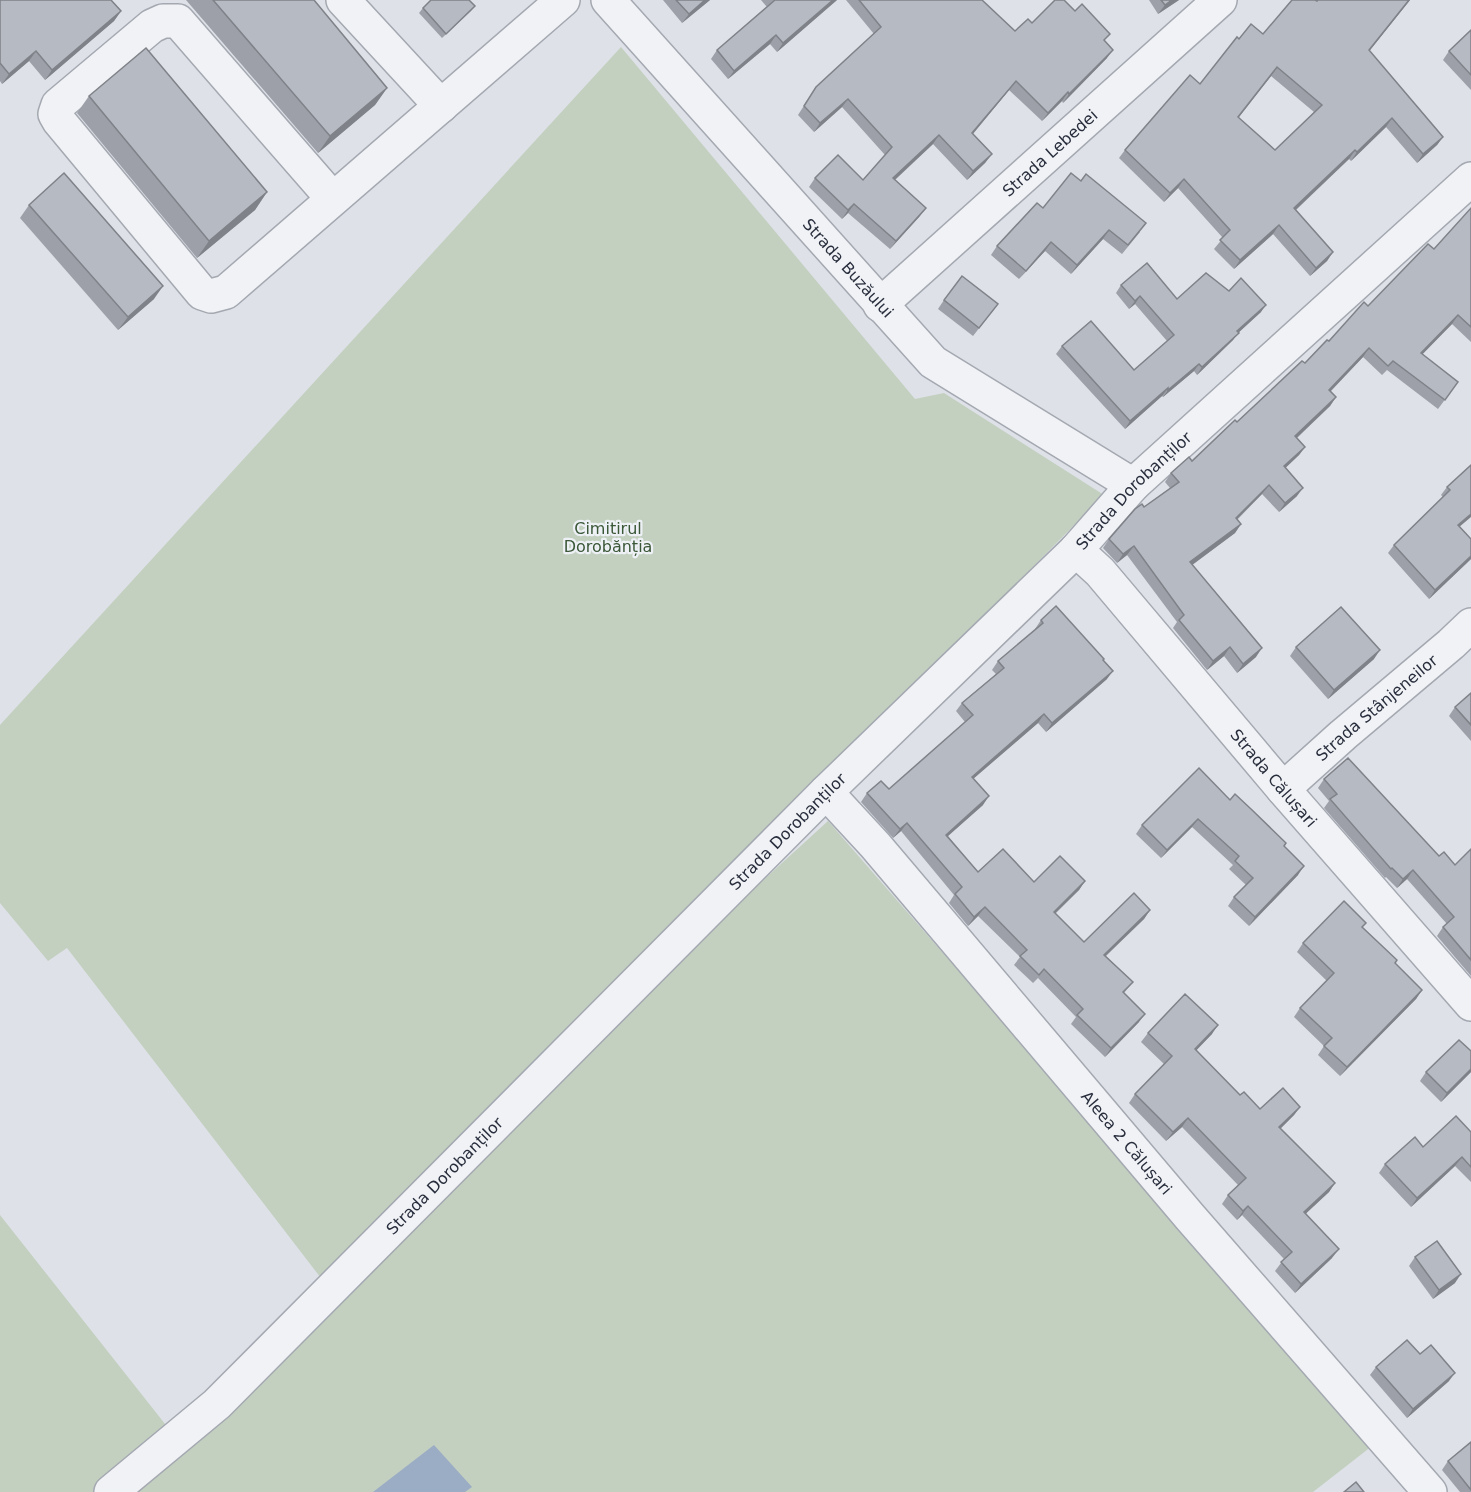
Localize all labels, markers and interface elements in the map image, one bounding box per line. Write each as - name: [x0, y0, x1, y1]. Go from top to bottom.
- street label: Strada Lebedei: [998, 105, 1101, 200]
- street label: Strada Buzăului: [799, 214, 898, 321]
- street label: Strada Dorobanților: [1072, 427, 1196, 553]
- park label: Cimitirul Dorobănția: [564, 519, 652, 556]
- street label: Strada Stânjeneilor: [1312, 650, 1441, 765]
- street label: Strada Călușari: [1227, 725, 1321, 831]
- street label: Strada Dorobanților: [725, 768, 850, 894]
- street label: Aleea 2 Călușari: [1078, 1087, 1176, 1198]
- street label: Strada Dorobanților: [382, 1113, 507, 1238]

